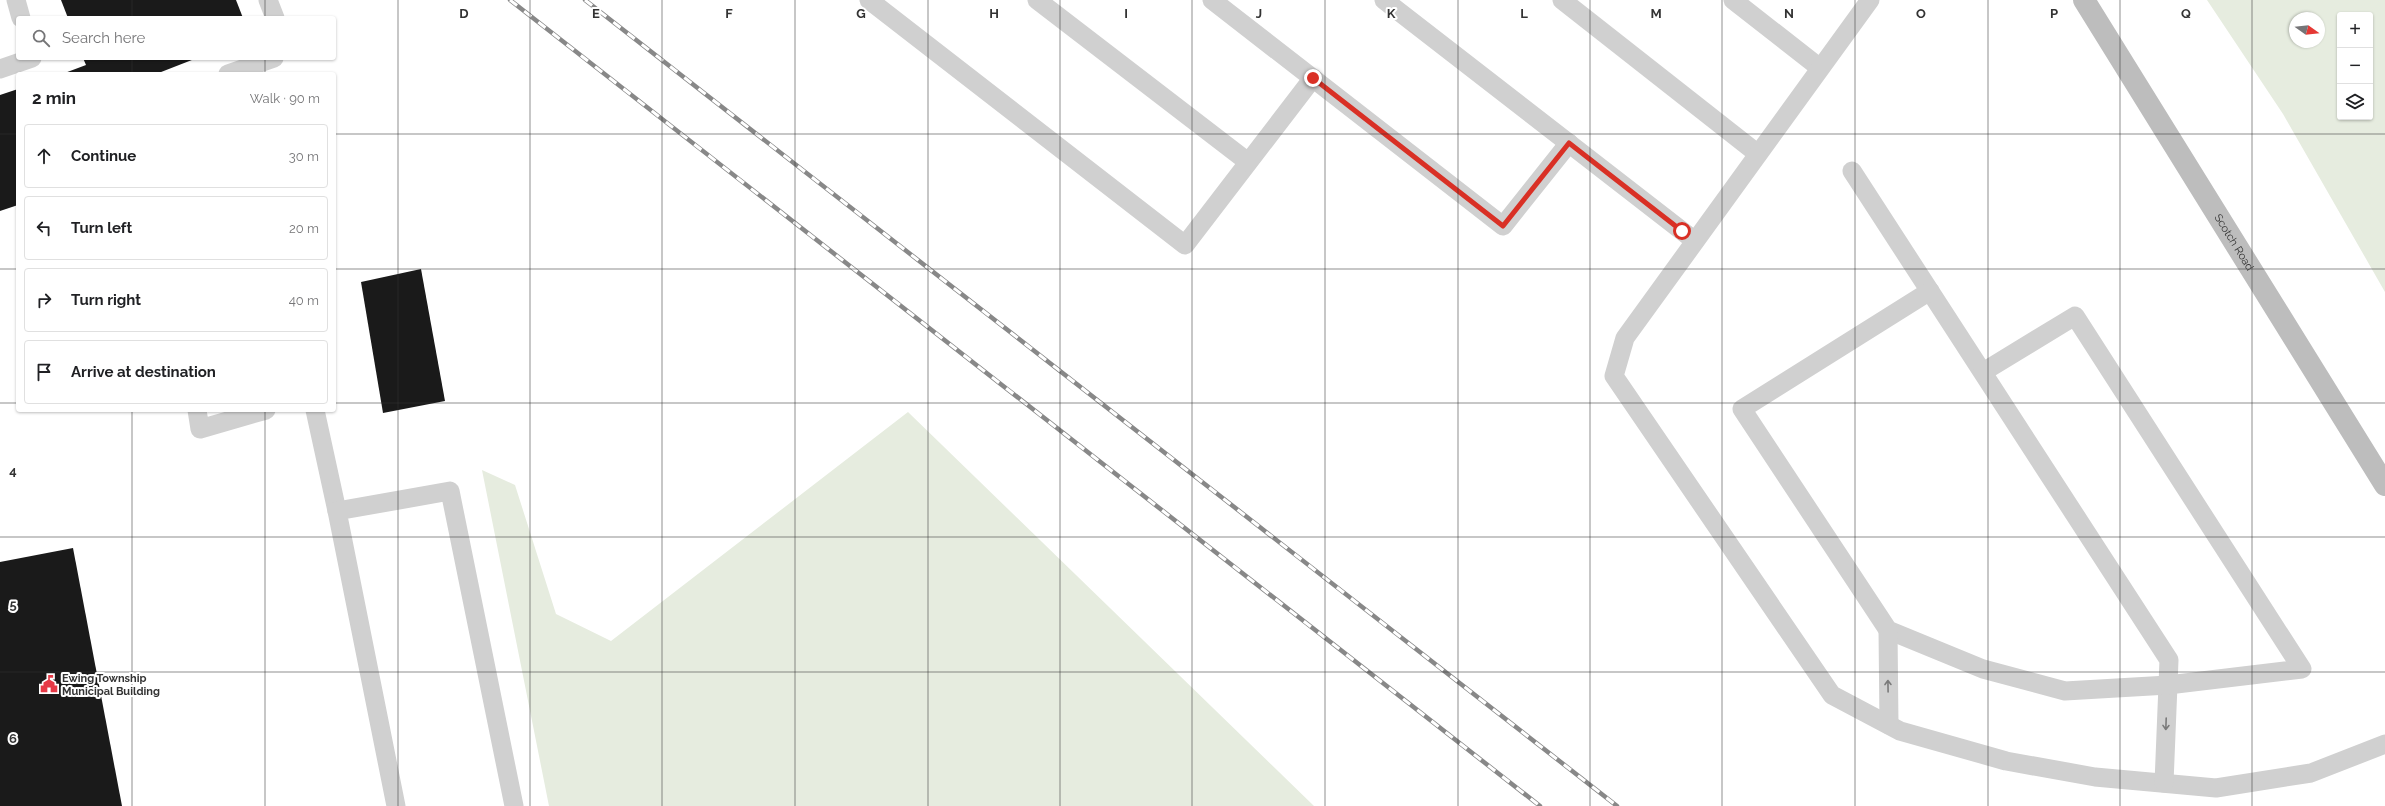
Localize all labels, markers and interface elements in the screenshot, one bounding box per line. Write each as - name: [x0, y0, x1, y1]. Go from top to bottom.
- text: D: [459, 6, 469, 21]
- text: E: [592, 6, 600, 21]
- text: F: [725, 6, 733, 21]
- text: G: [856, 6, 866, 21]
- text: H: [989, 6, 999, 21]
- text: I: [1124, 6, 1128, 21]
- text: J: [1256, 6, 1262, 21]
- text: K: [1387, 6, 1396, 21]
- text: L: [1520, 6, 1528, 21]
- text: M: [1650, 6, 1662, 21]
- text: N: [1784, 6, 1794, 21]
- text: O: [1916, 6, 1926, 21]
- text: P: [2050, 6, 2058, 21]
- text: Q: [2181, 6, 2191, 21]
- north arrow: [2289, 12, 2325, 48]
- map controls: [2337, 12, 2373, 120]
- button: +: [2337, 12, 2373, 48]
- search box: [16, 16, 336, 60]
- icon: search: [30, 27, 52, 49]
- text: Search here: [62, 29, 145, 47]
- button: −: [2337, 48, 2373, 84]
- route end: [1304, 69, 1322, 87]
- button: layers: [2337, 84, 2373, 120]
- text: 2 min: [32, 88, 76, 108]
- text: Walk · 90 m: [250, 91, 320, 106]
- icon: ahead: [33, 145, 55, 167]
- text: Continue: [71, 147, 136, 165]
- text: 30 m: [289, 149, 319, 164]
- street label: Scotch Road: [2212, 211, 2257, 273]
- icon: left: [33, 217, 55, 239]
- text: Turn left: [71, 219, 132, 237]
- text: 20 m: [289, 221, 319, 236]
- route start: [1673, 222, 1691, 240]
- icon: right: [33, 289, 55, 311]
- text: Turn right: [71, 291, 141, 309]
- text: 40 m: [289, 293, 319, 308]
- icon: arrive: [33, 361, 55, 383]
- text: Arrive at destination: [71, 363, 216, 381]
- text: 4: [9, 463, 17, 478]
- text: 5: [9, 597, 17, 612]
- place label: Ewing Township Municipal Building: [62, 672, 160, 698]
- public building icon: Ewing Township Municipal Building: [39, 674, 59, 694]
- one-way arrow: [1885, 680, 1892, 693]
- one-way arrow: [2162, 717, 2170, 730]
- text: 6: [9, 731, 17, 746]

